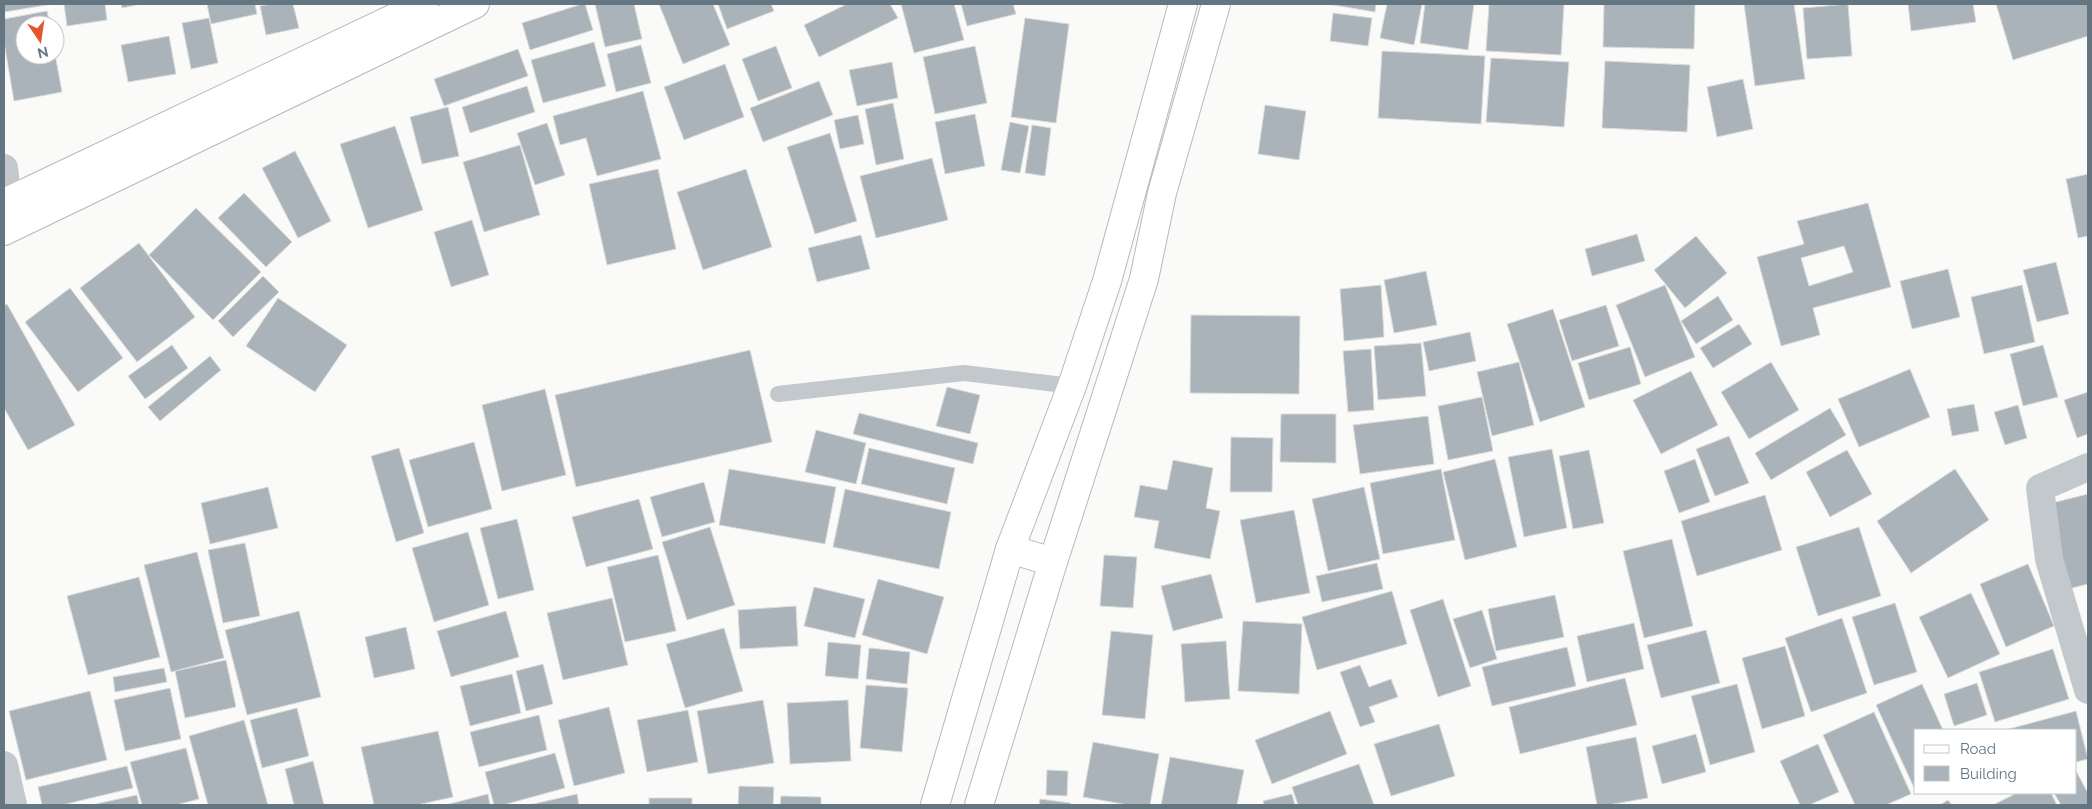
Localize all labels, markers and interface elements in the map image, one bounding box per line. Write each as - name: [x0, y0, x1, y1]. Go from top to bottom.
- north arrow: [15, 15, 65, 65]
- text: N: [36, 44, 50, 62]
- legend: [1914, 729, 2077, 794]
- text: Road: [1960, 740, 1996, 758]
- text: Building: [1960, 765, 2017, 783]

